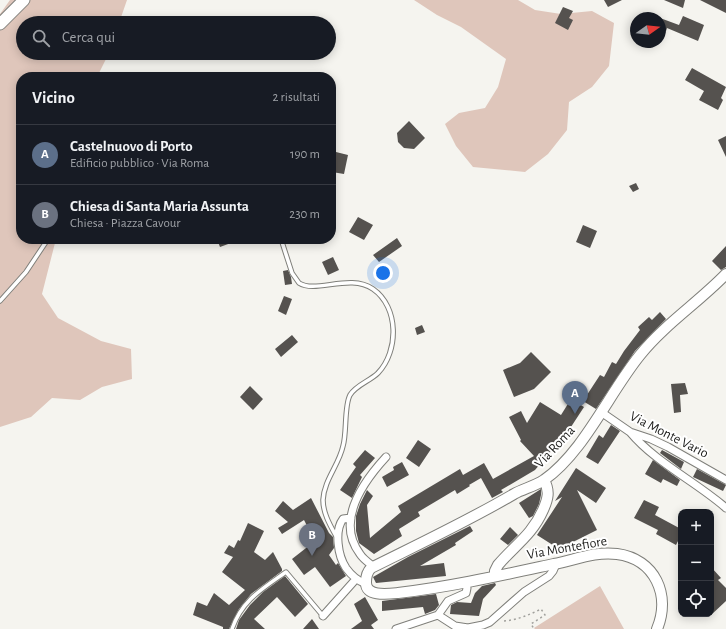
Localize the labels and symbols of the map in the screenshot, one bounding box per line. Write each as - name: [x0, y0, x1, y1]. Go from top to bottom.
- north arrow: [630, 12, 666, 48]
- your location: [373, 263, 393, 283]
- pin: A: [562, 381, 588, 414]
- street label: Via Monte Vario: [627, 409, 711, 461]
- street label: Via Roma: [532, 423, 578, 471]
- pin: B: [299, 523, 325, 556]
- street label: Via Montefiore: [526, 534, 608, 562]

